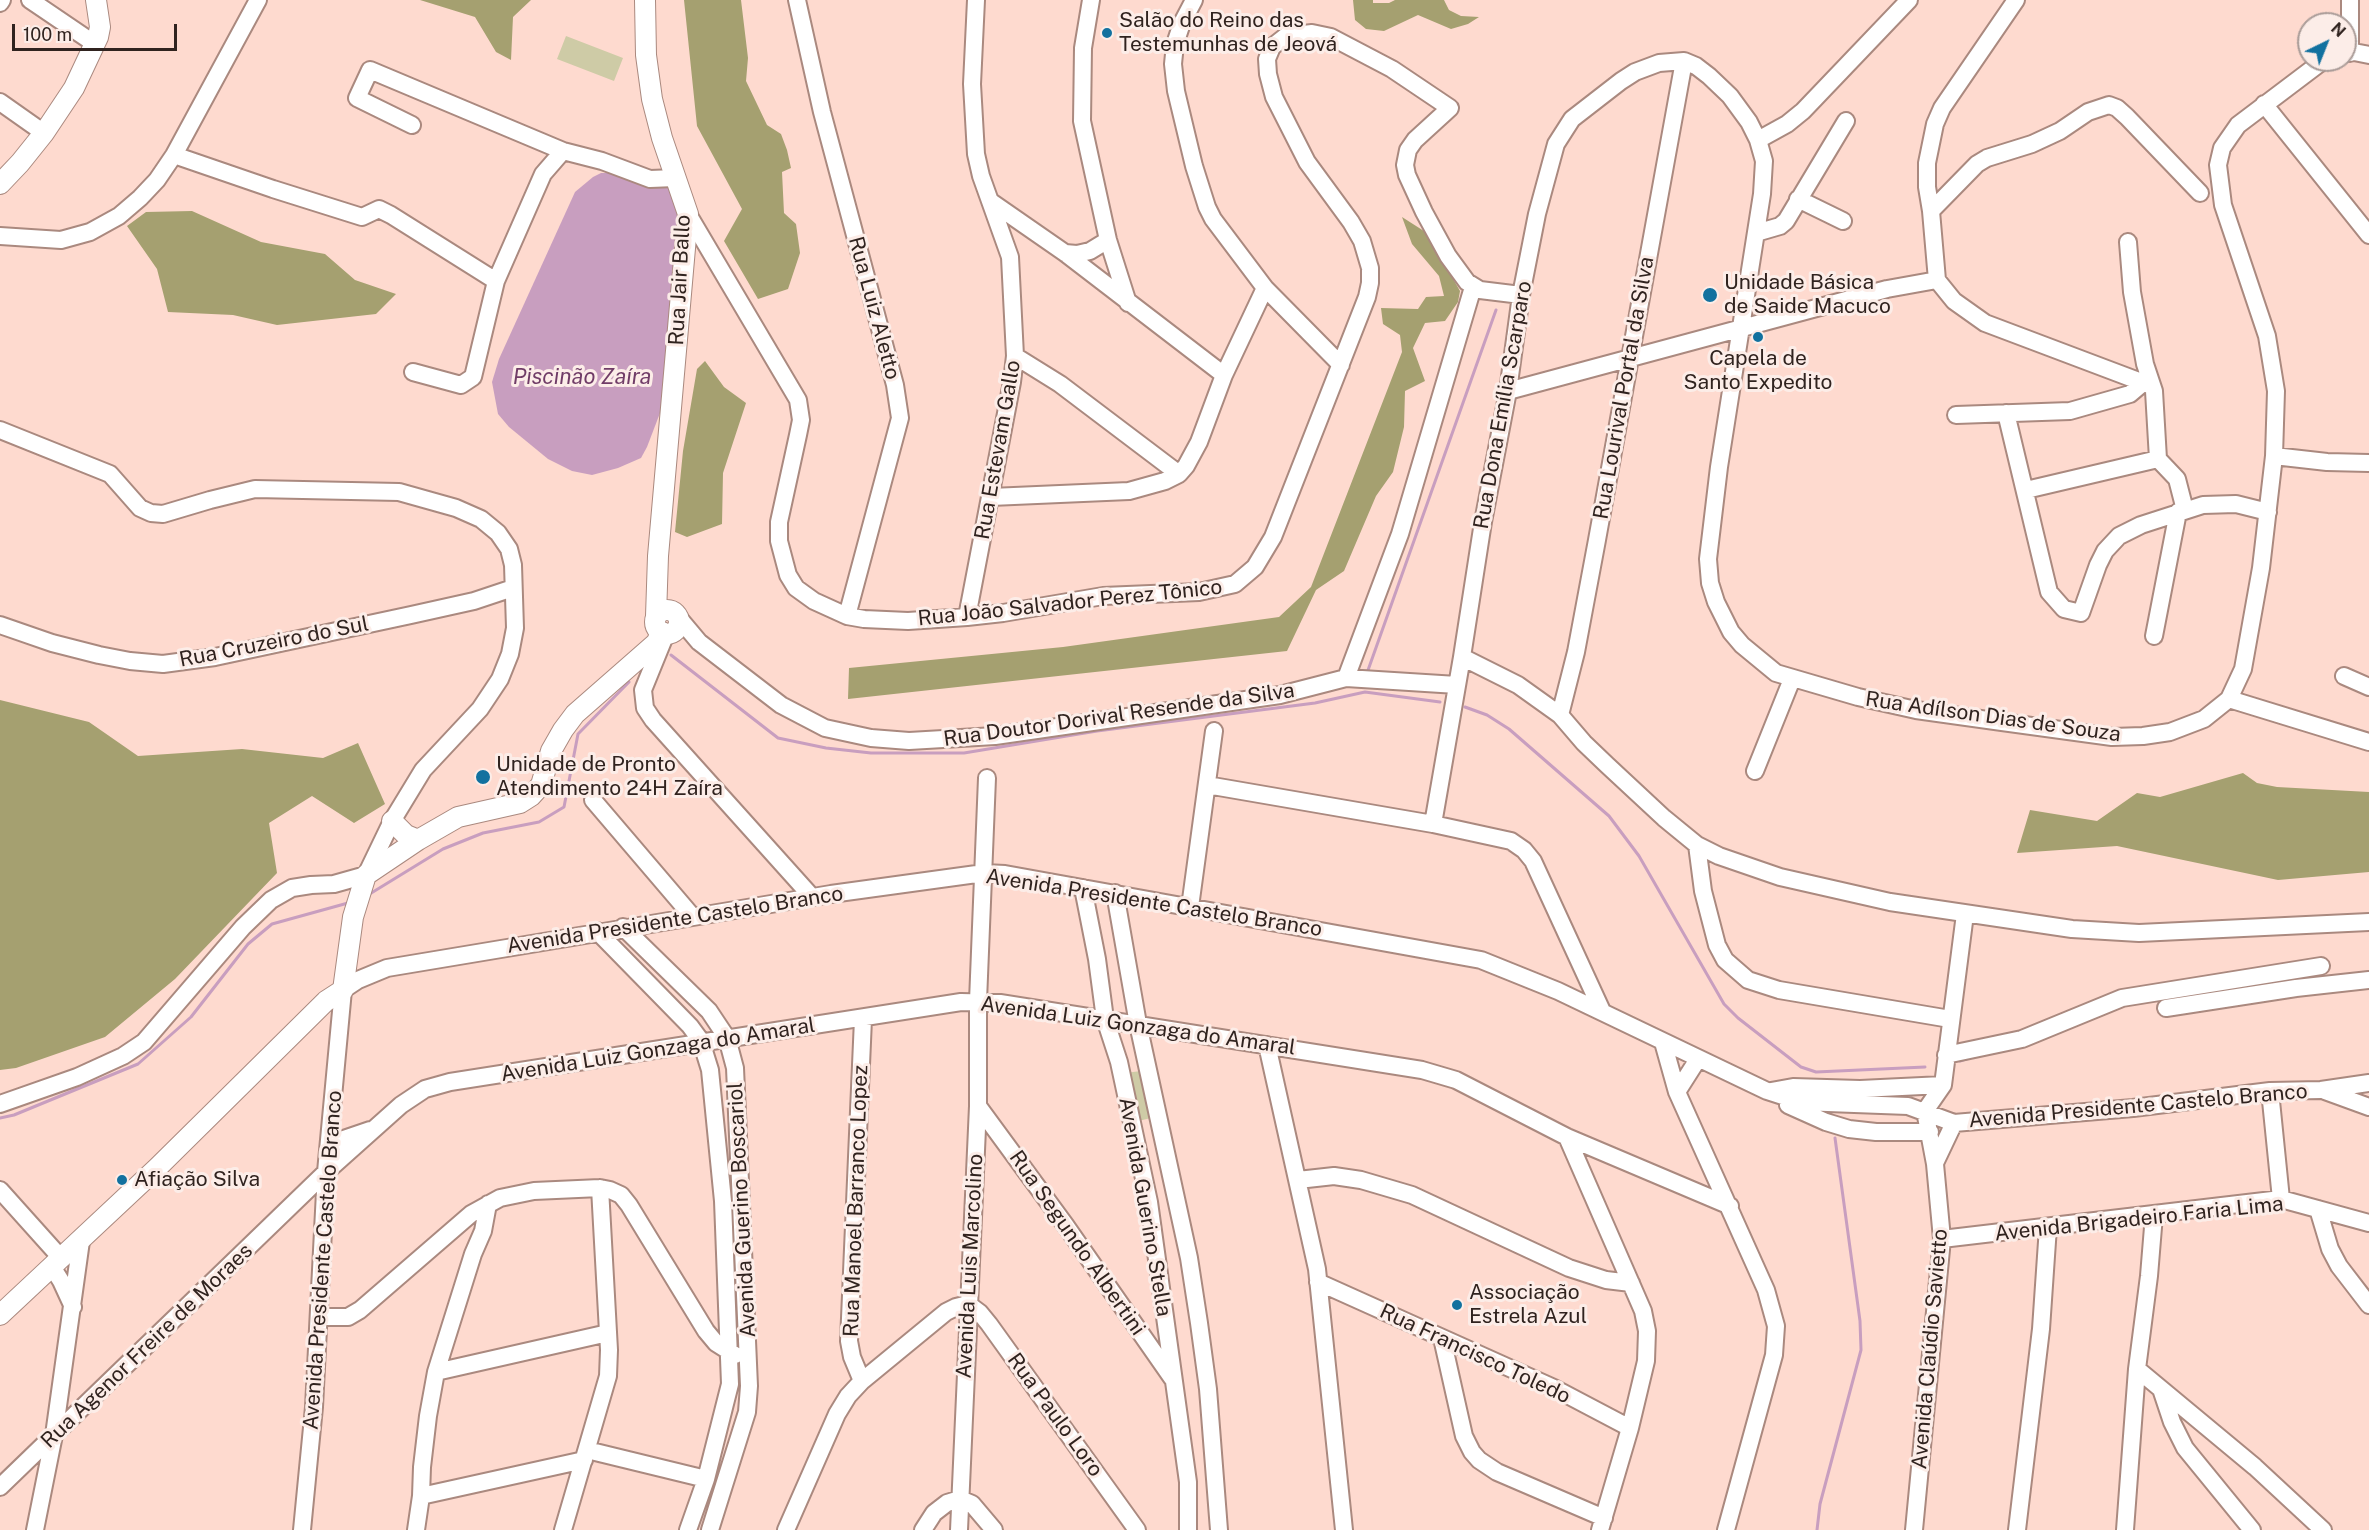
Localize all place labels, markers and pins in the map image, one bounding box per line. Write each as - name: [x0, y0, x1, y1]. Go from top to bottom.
- place label: Salão do Reino das Testemunhas de Jeová: [1119, 8, 1337, 58]
- marker: Salão do Reino das Testemunhas de Jeová: [1100, 26, 1114, 40]
- place label: Unidade Básica de Saide Macuco: [1724, 270, 1891, 320]
- marker: Unidade Básica de Saide Macuco: [1701, 286, 1719, 304]
- marker: Capela de Santo Expedito: [1751, 330, 1765, 344]
- place label: Capela de Santo Expedito: [1684, 346, 1832, 396]
- place label: Unidade de Pronto Atendimento 24H Zaíra: [496, 752, 723, 802]
- marker: Unidade de Pronto Atendimento 24H Zaíra: [474, 768, 492, 786]
- place label: Afiação Silva: [134, 1167, 260, 1193]
- marker: Afiação Silva: [115, 1173, 129, 1187]
- place label: Associação Estrela Azul: [1469, 1280, 1587, 1330]
- marker: Associação Estrela Azul: [1450, 1298, 1464, 1312]

